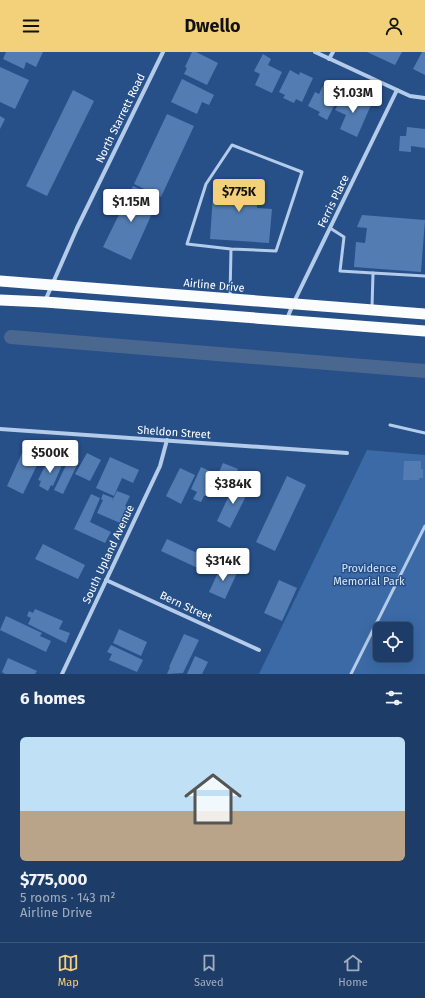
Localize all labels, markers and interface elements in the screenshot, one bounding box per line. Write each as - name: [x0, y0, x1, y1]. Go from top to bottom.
- icon: menu: [20, 15, 42, 37]
- text: Dwello: [184, 15, 241, 37]
- icon: person: [383, 15, 405, 37]
- street label: North Starrett Road: [93, 71, 148, 165]
- pin: $1.03M: [320, 80, 386, 114]
- text: $1.03M: [333, 85, 373, 100]
- street label: Ferris Place: [315, 173, 352, 230]
- pin: $775K: [211, 179, 267, 213]
- text: $775K: [222, 184, 256, 199]
- pin: $1.15M: [98, 189, 164, 223]
- text: $1.15M: [112, 194, 150, 209]
- street label: Airline Drive: [183, 276, 245, 295]
- street label: Sheldon Street: [137, 423, 211, 442]
- pin: $500K: [22, 440, 78, 474]
- text: $500K: [31, 445, 69, 460]
- pin: $384K: [205, 471, 261, 505]
- text: $384K: [214, 476, 252, 491]
- street label: South Upland Avenue: [80, 503, 137, 606]
- pin: $314K: [195, 548, 251, 582]
- text: $314K: [205, 553, 241, 568]
- park label: Providence Memorial Park: [333, 562, 405, 588]
- street label: Bern Street: [158, 589, 214, 624]
- map controls: [373, 622, 413, 662]
- button: locate: [373, 622, 413, 662]
- icon: filters: [383, 687, 405, 709]
- text: 6 homes: [20, 688, 85, 709]
- icon: home: [177, 763, 249, 835]
- text: $775,000: [20, 869, 88, 890]
- text: 5 rooms · 143 m²: [20, 890, 116, 905]
- text: Airline Drive: [20, 905, 92, 920]
- tab: Map: [57, 952, 79, 989]
- tab: Saved: [194, 952, 224, 989]
- tab: Home: [338, 952, 368, 989]

